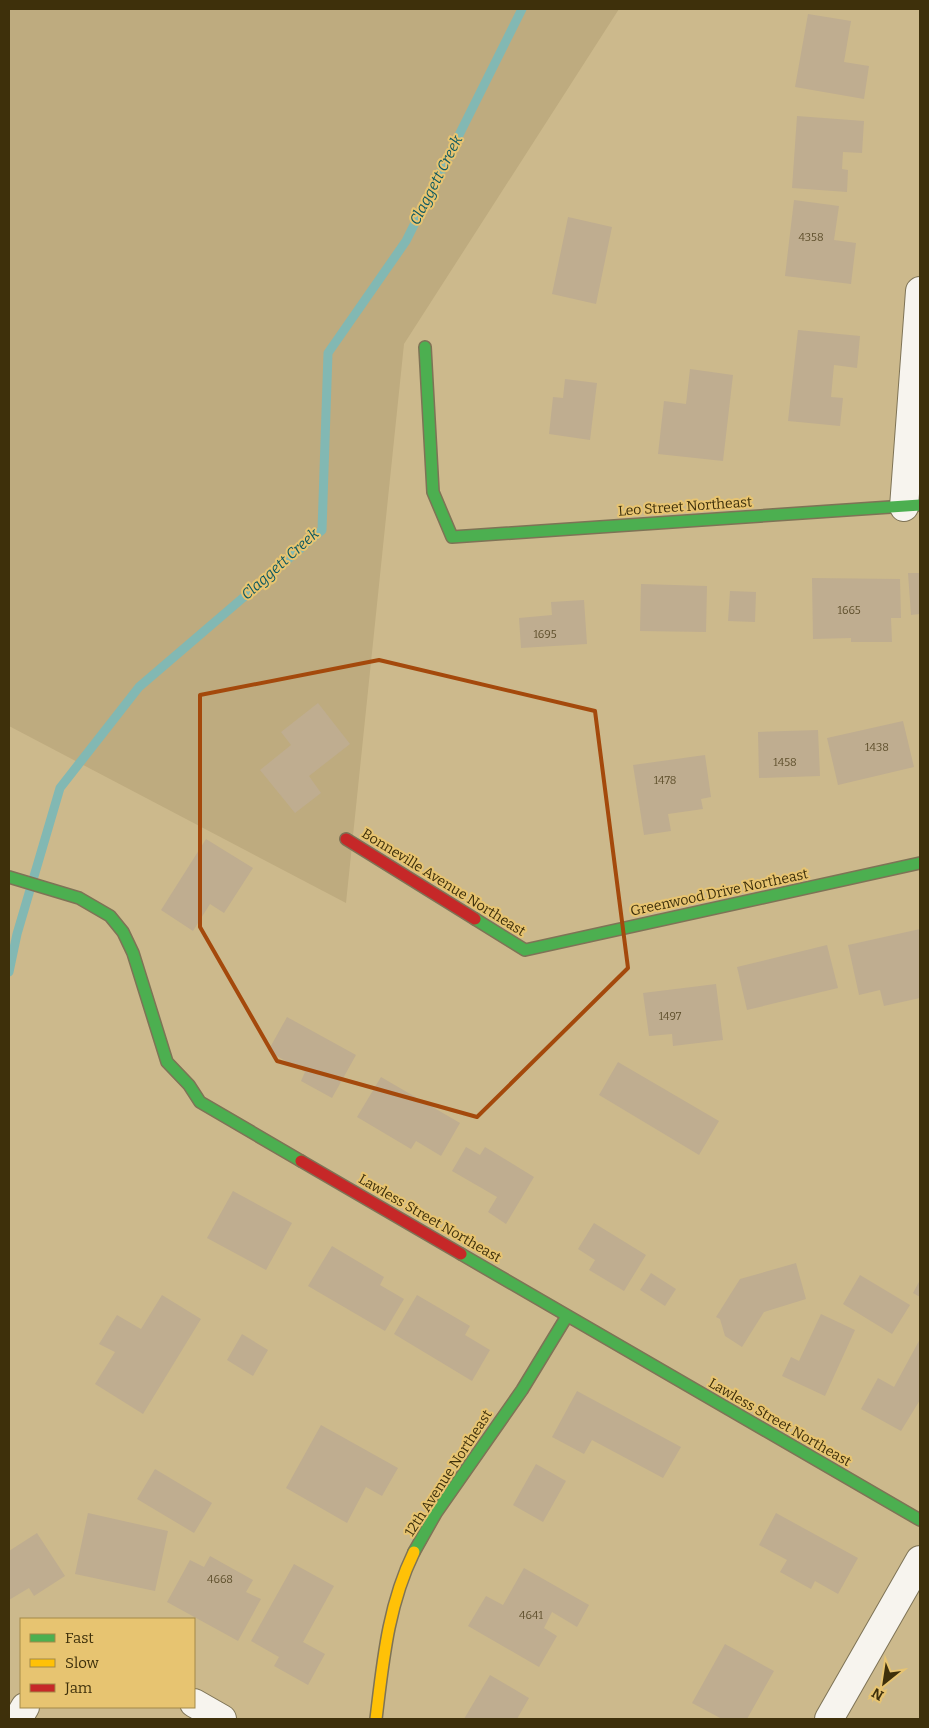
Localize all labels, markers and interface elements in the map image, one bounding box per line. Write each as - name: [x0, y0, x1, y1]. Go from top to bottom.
- water label: Claggett Creek: [406, 132, 467, 228]
- house number: 4358: [798, 231, 824, 244]
- street label: Leo Street Northeast: [618, 493, 753, 520]
- water label: Claggett Creek: [238, 524, 323, 603]
- house number: 1665: [837, 604, 861, 617]
- house number: 1695: [533, 628, 557, 641]
- house number: 1438: [865, 741, 889, 754]
- house number: 1458: [773, 756, 797, 769]
- house number: 1478: [654, 774, 676, 787]
- street label: Bonneville Avenue Northeast: [359, 825, 529, 940]
- street label: Greenwood Drive Northeast: [629, 865, 810, 920]
- house number: 1497: [659, 1010, 682, 1023]
- street label: Lawless Street Northeast: [355, 1171, 504, 1266]
- street label: Lawless Street Northeast: [705, 1375, 854, 1470]
- street label: 12th Avenue Northeast: [401, 1407, 496, 1540]
- house number: 4668: [207, 1573, 233, 1586]
- house number: 4641: [519, 1609, 543, 1622]
- legend: [20, 1618, 195, 1708]
- text: Fast: [65, 1629, 94, 1647]
- text: Slow: [65, 1654, 100, 1672]
- north arrow: [859, 1658, 909, 1708]
- text: Jam: [64, 1679, 93, 1697]
- text: N: [869, 1684, 887, 1704]

